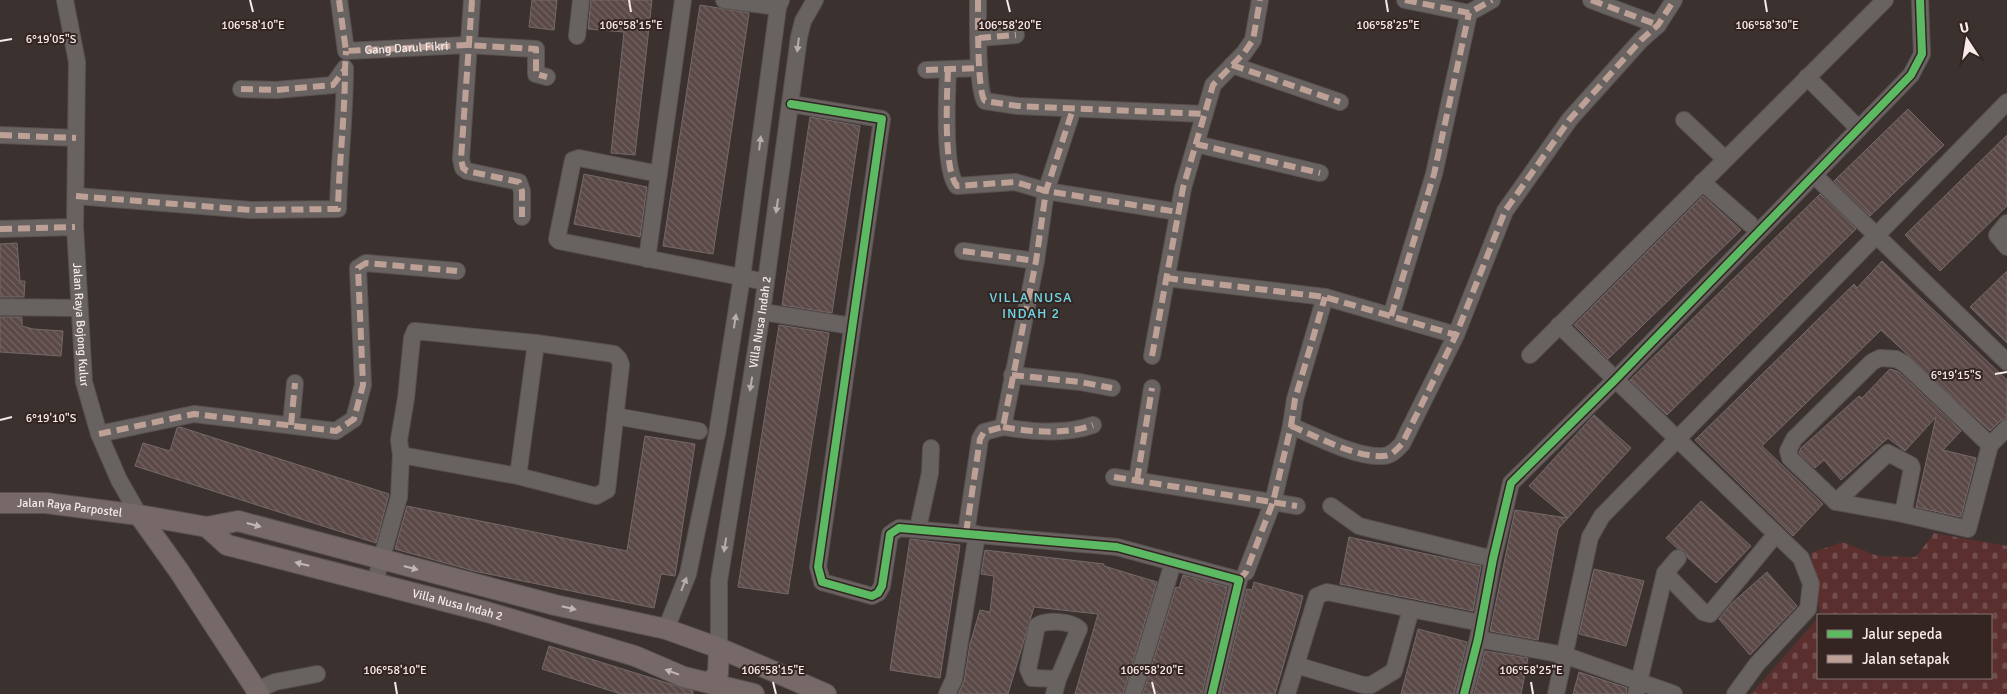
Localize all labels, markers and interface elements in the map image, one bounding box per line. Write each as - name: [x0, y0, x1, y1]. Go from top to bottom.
- north arrow: [1942, 15, 1992, 65]
- text: 106°58'10"E: [221, 18, 285, 33]
- text: 106°58'15"E: [599, 18, 663, 33]
- text: 106°58'20"E: [978, 18, 1042, 33]
- text: 106°58'25"E: [1356, 18, 1420, 33]
- text: 106°58'30"E: [1735, 18, 1799, 33]
- text: U: [1958, 18, 1971, 37]
- text: 6°19'05"S: [26, 32, 77, 47]
- one-way arrow: [794, 38, 802, 54]
- street label: Gang Darul Fikri: [364, 39, 449, 58]
- one-way arrow: [756, 135, 764, 151]
- one-way arrow: [773, 199, 781, 215]
- street label: Jalan Raya Bojong Kulur: [69, 262, 92, 389]
- street label: Villa Nusa Indah 2: [746, 275, 775, 369]
- district label: VILLA NUSA INDAH 2: [989, 289, 1073, 322]
- one-way arrow: [731, 313, 739, 329]
- text: 6°19'15"S: [1931, 368, 1982, 383]
- one-way arrow: [746, 377, 754, 393]
- text: 6°19'10"S: [26, 411, 77, 426]
- street label: Jalan Raya Parpostel: [17, 496, 124, 521]
- one-way arrow: [247, 522, 262, 530]
- one-way arrow: [720, 537, 728, 553]
- one-way arrow: [294, 560, 309, 568]
- one-way arrow: [404, 564, 419, 572]
- one-way arrow: [681, 577, 689, 591]
- street label: Villa Nusa Indah 2: [411, 586, 504, 624]
- one-way arrow: [561, 604, 576, 612]
- legend: [1817, 614, 1992, 679]
- text: Jalur sepeda: [1862, 625, 1942, 643]
- text: Jalan setapak: [1862, 650, 1950, 668]
- text: 106°58'10"E: [363, 663, 427, 678]
- text: 106°58'15"E: [741, 663, 805, 678]
- text: 106°58'20"E: [1120, 663, 1184, 678]
- text: 106°58'25"E: [1499, 663, 1563, 678]
- one-way arrow: [664, 668, 679, 675]

